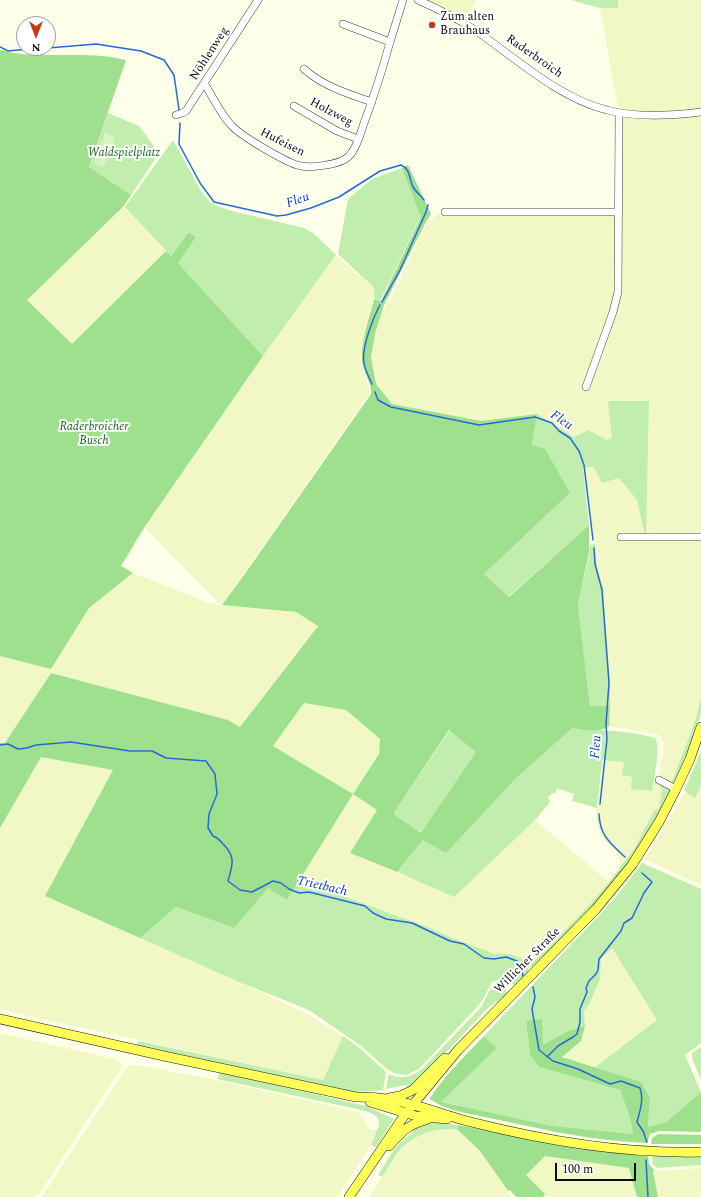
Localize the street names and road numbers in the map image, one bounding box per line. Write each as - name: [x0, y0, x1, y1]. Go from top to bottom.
- street label: Nöhlenweg: [187, 25, 233, 83]
- street label: Raderbroich: [503, 32, 565, 82]
- street label: Holzweg: [307, 96, 355, 130]
- street label: Hufeisen: [257, 126, 307, 160]
- street label: Willicher Straße: [492, 925, 564, 997]

